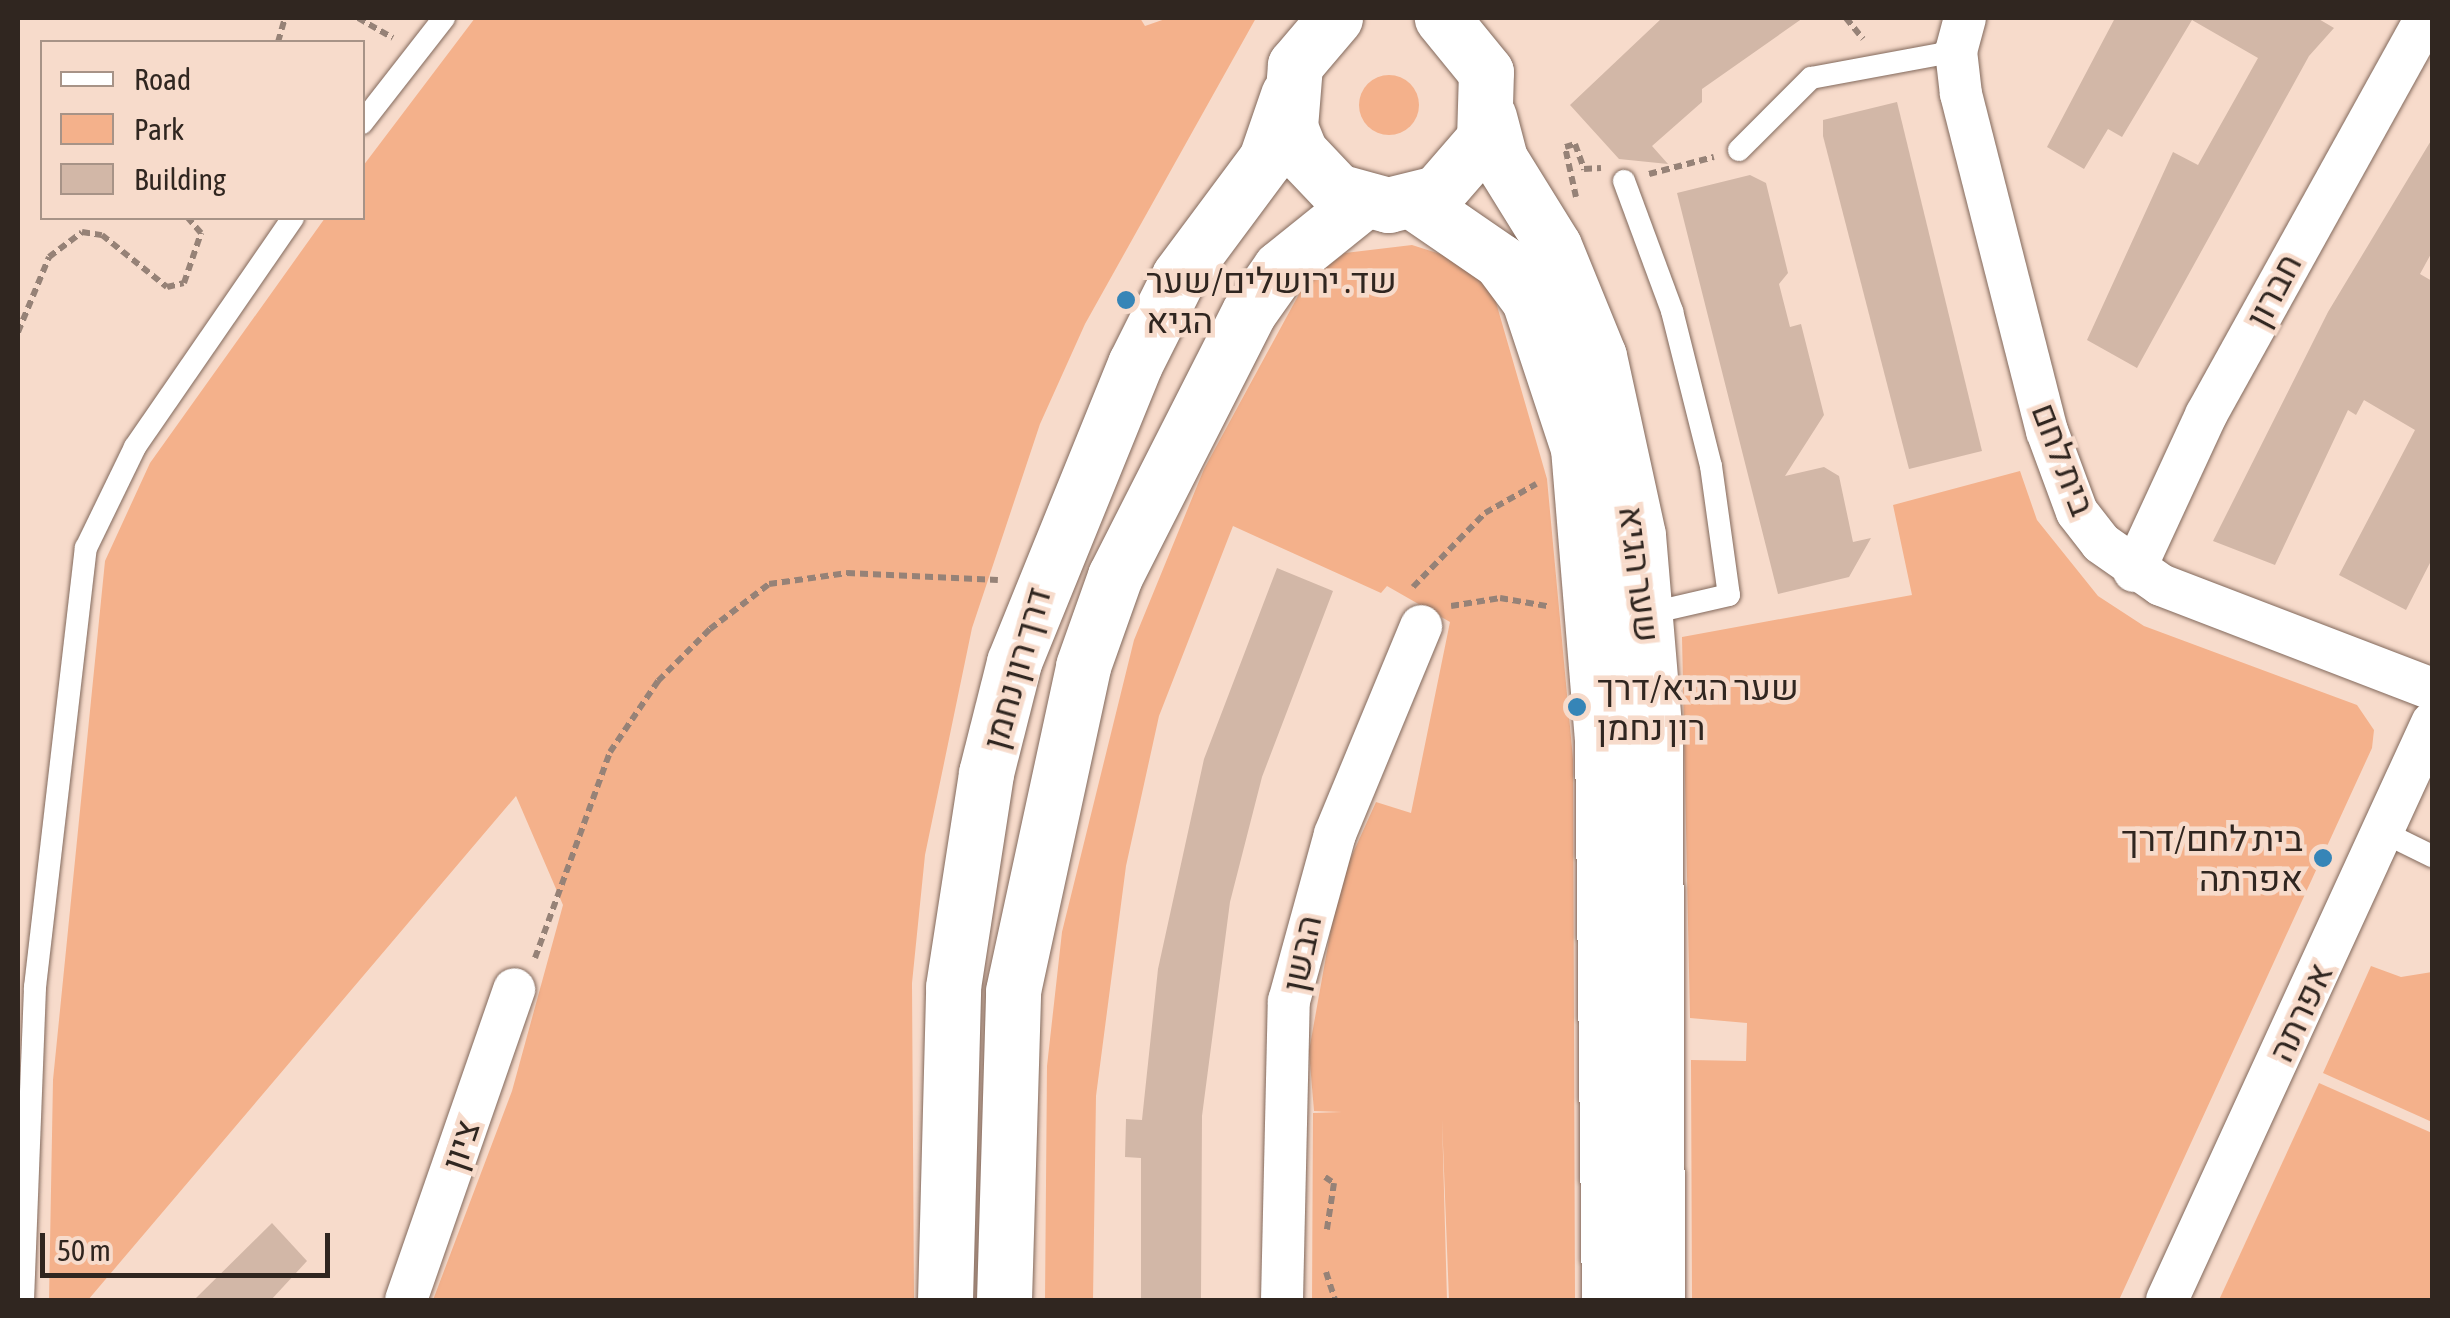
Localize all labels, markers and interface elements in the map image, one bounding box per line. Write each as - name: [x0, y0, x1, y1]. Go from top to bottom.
- legend: [40, 40, 365, 220]
- text: Road: [134, 62, 191, 96]
- text: Park: [134, 112, 184, 146]
- text: Building: [134, 162, 226, 196]
- street label: חברון: [2236, 246, 2310, 334]
- place label: שד. ירושלים/שער הגיא: [1146, 259, 1397, 341]
- marker: שד. ירושלים/שער הגיא: [1115, 289, 1137, 311]
- street label: בית לחם: [2023, 397, 2105, 521]
- street label: שער הגיא: [1611, 503, 1669, 645]
- street label: דרך רון נחמן: [973, 582, 1059, 754]
- place label: שער הגיא/דרך רון נחמן: [1597, 666, 1799, 748]
- marker: שער הגיא/דרך רון נחמן: [1566, 696, 1588, 718]
- place label: בית לחם/דרך אפרתה: [2121, 817, 2303, 899]
- marker: בית לחם/דרך אפרתה: [2312, 847, 2334, 869]
- street label: הבשן: [1272, 911, 1330, 995]
- street label: אפרתה: [2259, 956, 2341, 1068]
- street label: ציון: [432, 1114, 488, 1176]
- scale bar: [45, 1213, 335, 1275]
- text: 50 m: [57, 1233, 111, 1267]

